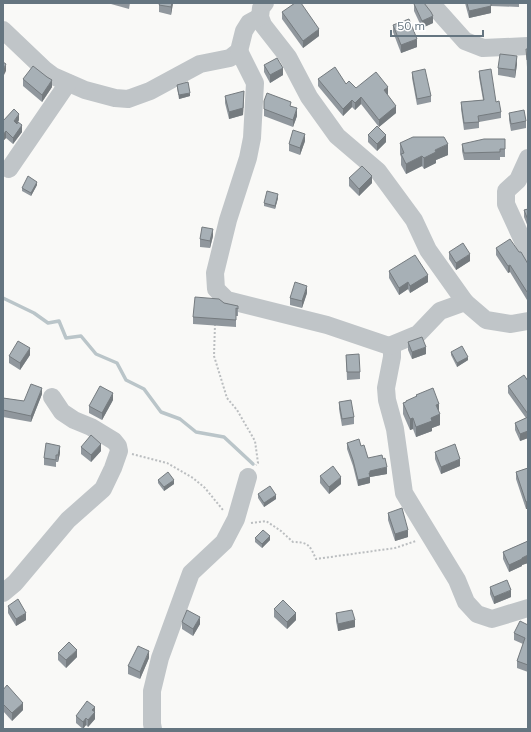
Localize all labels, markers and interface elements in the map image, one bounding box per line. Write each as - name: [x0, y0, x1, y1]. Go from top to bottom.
- scale bar: [391, 12, 483, 38]
- text: 50 m: [397, 18, 425, 33]

